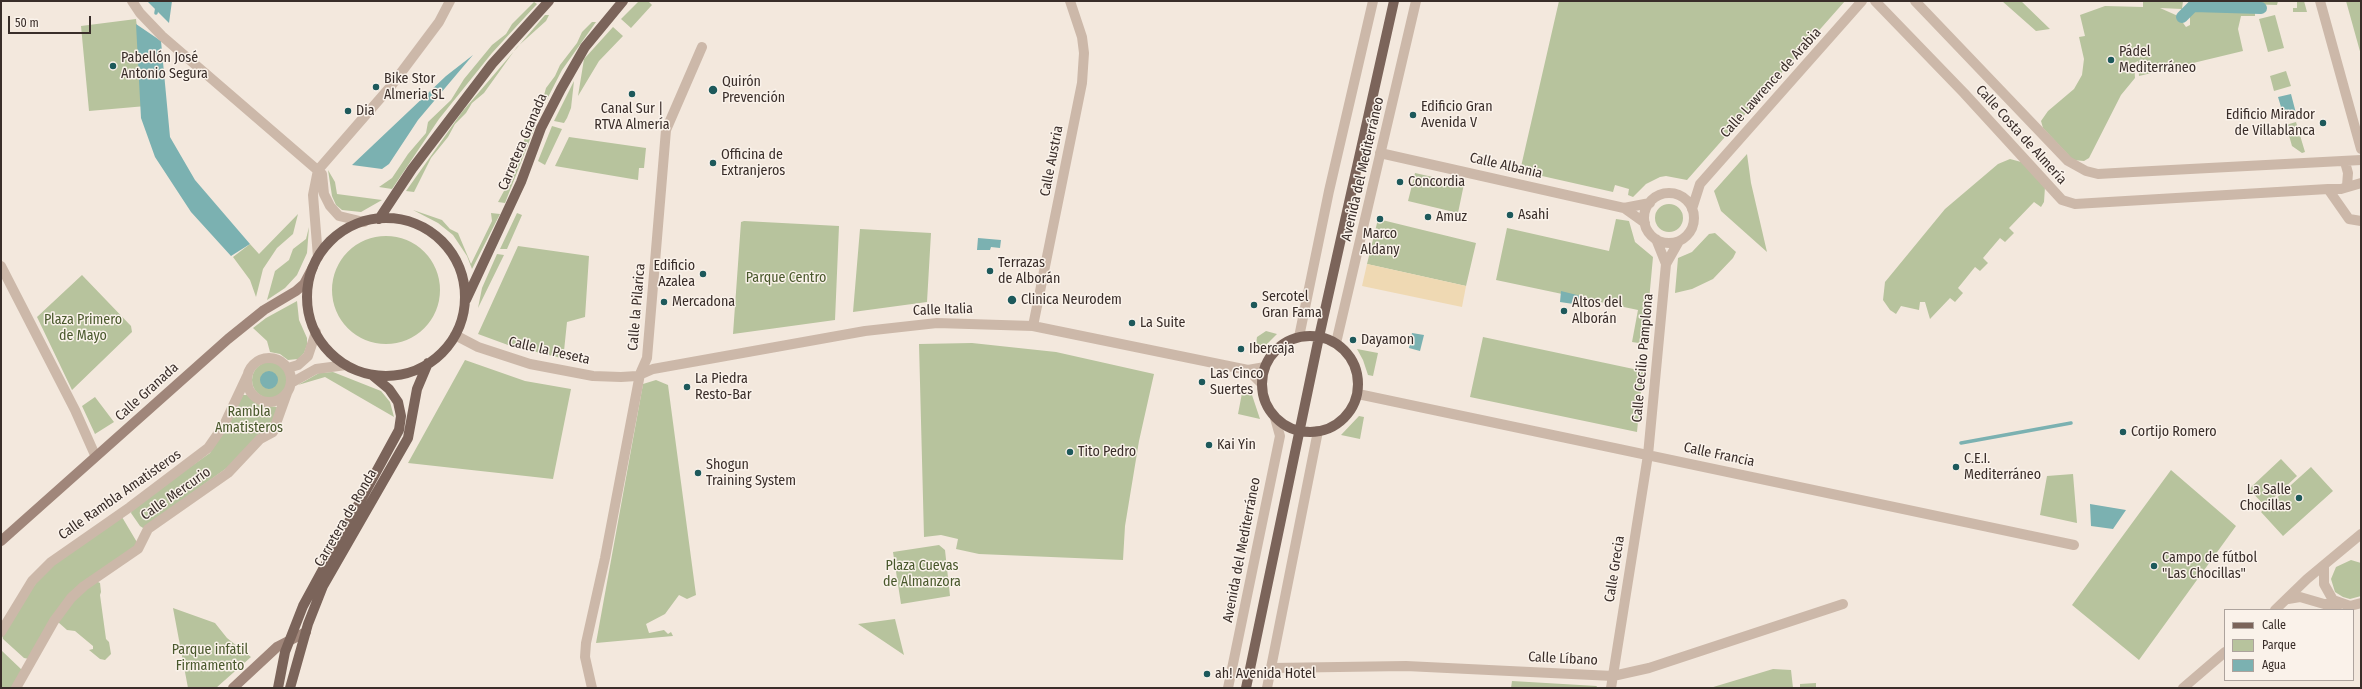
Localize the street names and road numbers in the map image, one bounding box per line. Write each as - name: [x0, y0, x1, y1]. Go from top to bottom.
- street label: Calle Lawrence de Arabia: [1717, 25, 1825, 141]
- street label: Calle Costa de Almería: [1972, 82, 2070, 188]
- street label: Carretera Granada: [495, 91, 551, 193]
- street label: Avenida del Mediterráneo: [1338, 95, 1388, 243]
- street label: Calle Austria: [1037, 124, 1067, 198]
- street label: Calle Albania: [1468, 149, 1544, 183]
- street label: Calle la Pilarica: [625, 263, 649, 351]
- street label: Calle Cecilio Pamplona: [1629, 293, 1657, 423]
- street label: Calle Italia: [913, 301, 973, 319]
- street label: Calle la Peseta: [507, 333, 591, 369]
- street label: Calle Granada: [112, 359, 182, 425]
- street label: Calle Francia: [1682, 439, 1756, 471]
- street label: Calle Rambla Amatisteros: [55, 446, 185, 544]
- street label: Calle Mercurio: [138, 464, 214, 524]
- street label: Carretera de Ronda: [311, 466, 381, 570]
- street label: Avenida del Mediterráneo: [1220, 476, 1264, 624]
- street label: Calle Grecia: [1601, 535, 1629, 603]
- street label: Calle Líbano: [1528, 649, 1598, 669]

